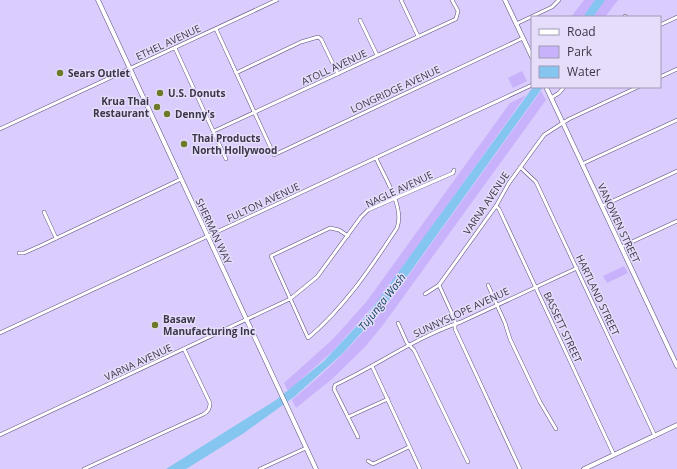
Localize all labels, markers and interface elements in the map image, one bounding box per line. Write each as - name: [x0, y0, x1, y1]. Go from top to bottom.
- legend: [531, 16, 661, 88]
- street label: ETHEL AVENUE: [133, 21, 203, 63]
- text: Road: [567, 23, 596, 40]
- text: Park: [567, 43, 593, 60]
- street label: ATOLL AVENUE: [299, 46, 369, 88]
- street label: LONGRIDGE AVENUE: [348, 62, 442, 116]
- text: Water: [567, 63, 601, 80]
- place label: Sears Outlet: [68, 66, 130, 80]
- marker: Sears Outlet: [55, 68, 65, 78]
- place label: U.S. Donuts: [168, 86, 225, 100]
- marker: U.S. Donuts: [155, 88, 165, 98]
- place label: Krua Thai Restaurant: [93, 94, 150, 120]
- marker: Krua Thai Restaurant: [152, 102, 162, 112]
- place label: Denny's: [175, 107, 215, 121]
- marker: Denny's: [162, 109, 172, 119]
- place label: Thai Products North Hollywood: [192, 131, 277, 157]
- marker: Thai Products North Hollywood: [179, 139, 189, 149]
- street label: NAGLE AVENUE: [363, 167, 435, 211]
- street label: VARNA AVENUE: [460, 169, 512, 237]
- street label: FULTON AVENUE: [224, 179, 302, 225]
- street label: VANOWEN STREET: [594, 181, 644, 266]
- street label: SHERMAN WAY: [193, 196, 236, 267]
- street label: HARTLAND STREET: [573, 252, 623, 338]
- water label: Tujunga Wash: [355, 270, 409, 333]
- street label: SUNNYSLOPE AVENUE: [411, 284, 511, 340]
- street label: BASSETT STREET: [540, 289, 586, 365]
- place label: Basaw Manufacturing Inc: [163, 312, 255, 338]
- marker: Basaw Manufacturing Inc: [150, 320, 160, 330]
- street label: VARNA AVENUE: [102, 340, 174, 384]

